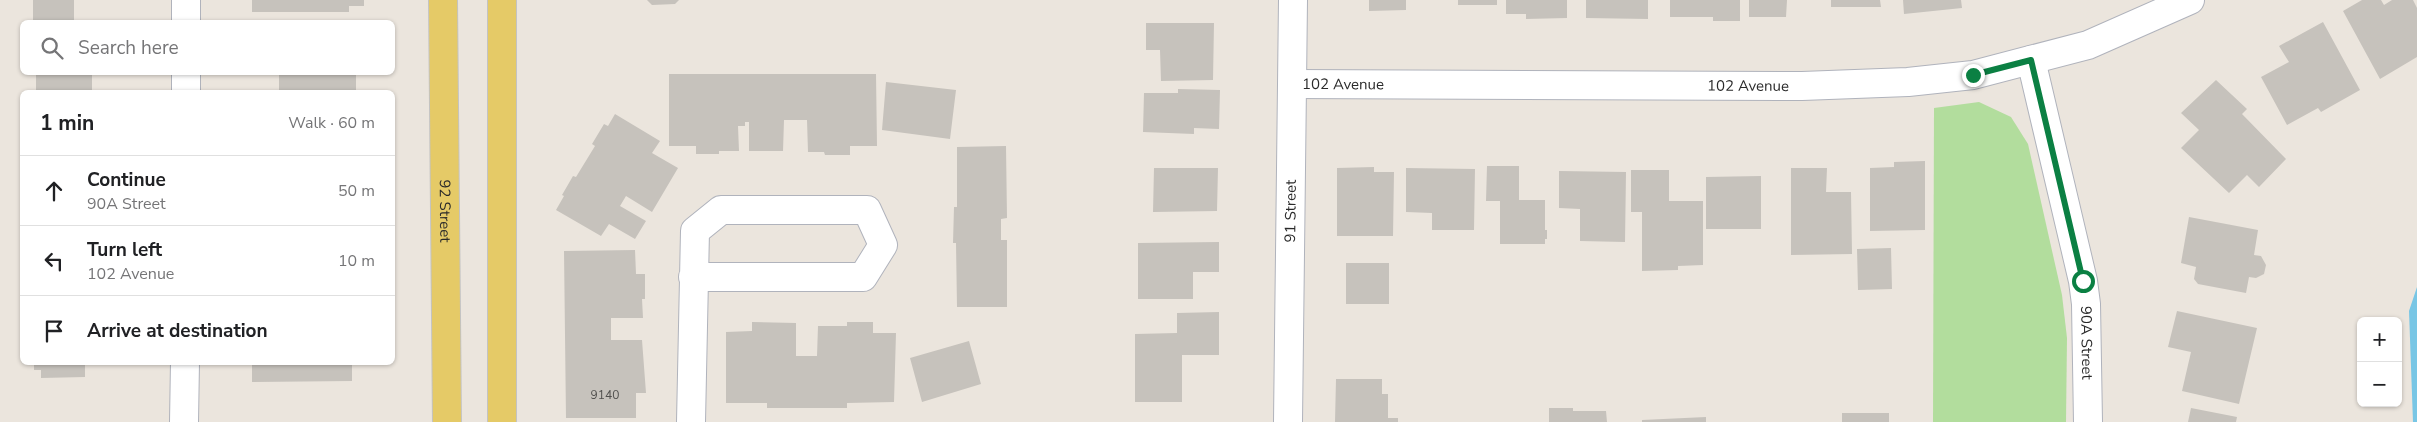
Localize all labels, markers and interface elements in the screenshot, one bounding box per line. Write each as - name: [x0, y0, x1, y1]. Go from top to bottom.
- search box: [20, 20, 395, 75]
- icon: search: [38, 34, 66, 62]
- text: Search here: [78, 35, 179, 61]
- route end: [1962, 64, 1985, 87]
- street label: 102 Avenue: [1302, 74, 1384, 94]
- street label: 102 Avenue: [1707, 76, 1789, 96]
- text: 1 min: [40, 109, 94, 137]
- text: Walk · 60 m: [288, 112, 375, 134]
- text: Continue: [87, 167, 166, 193]
- icon: ahead: [40, 177, 68, 205]
- street label: 92 Street: [435, 179, 455, 243]
- street label: 91 Street: [1280, 179, 1301, 243]
- text: 50 m: [338, 180, 375, 202]
- text: 90A Street: [87, 193, 166, 215]
- text: Turn left: [87, 237, 162, 263]
- icon: left: [40, 247, 68, 275]
- text: 10 m: [338, 250, 375, 272]
- text: 102 Avenue: [87, 263, 174, 285]
- route start: [2072, 270, 2095, 293]
- street label: 90A Street: [2076, 306, 2097, 381]
- icon: arrive: [40, 317, 68, 345]
- map controls: [2357, 317, 2402, 407]
- button: +: [2357, 317, 2402, 362]
- text: Arrive at destination: [87, 318, 268, 344]
- button: −: [2357, 362, 2402, 407]
- house number: 9140: [591, 387, 619, 403]

